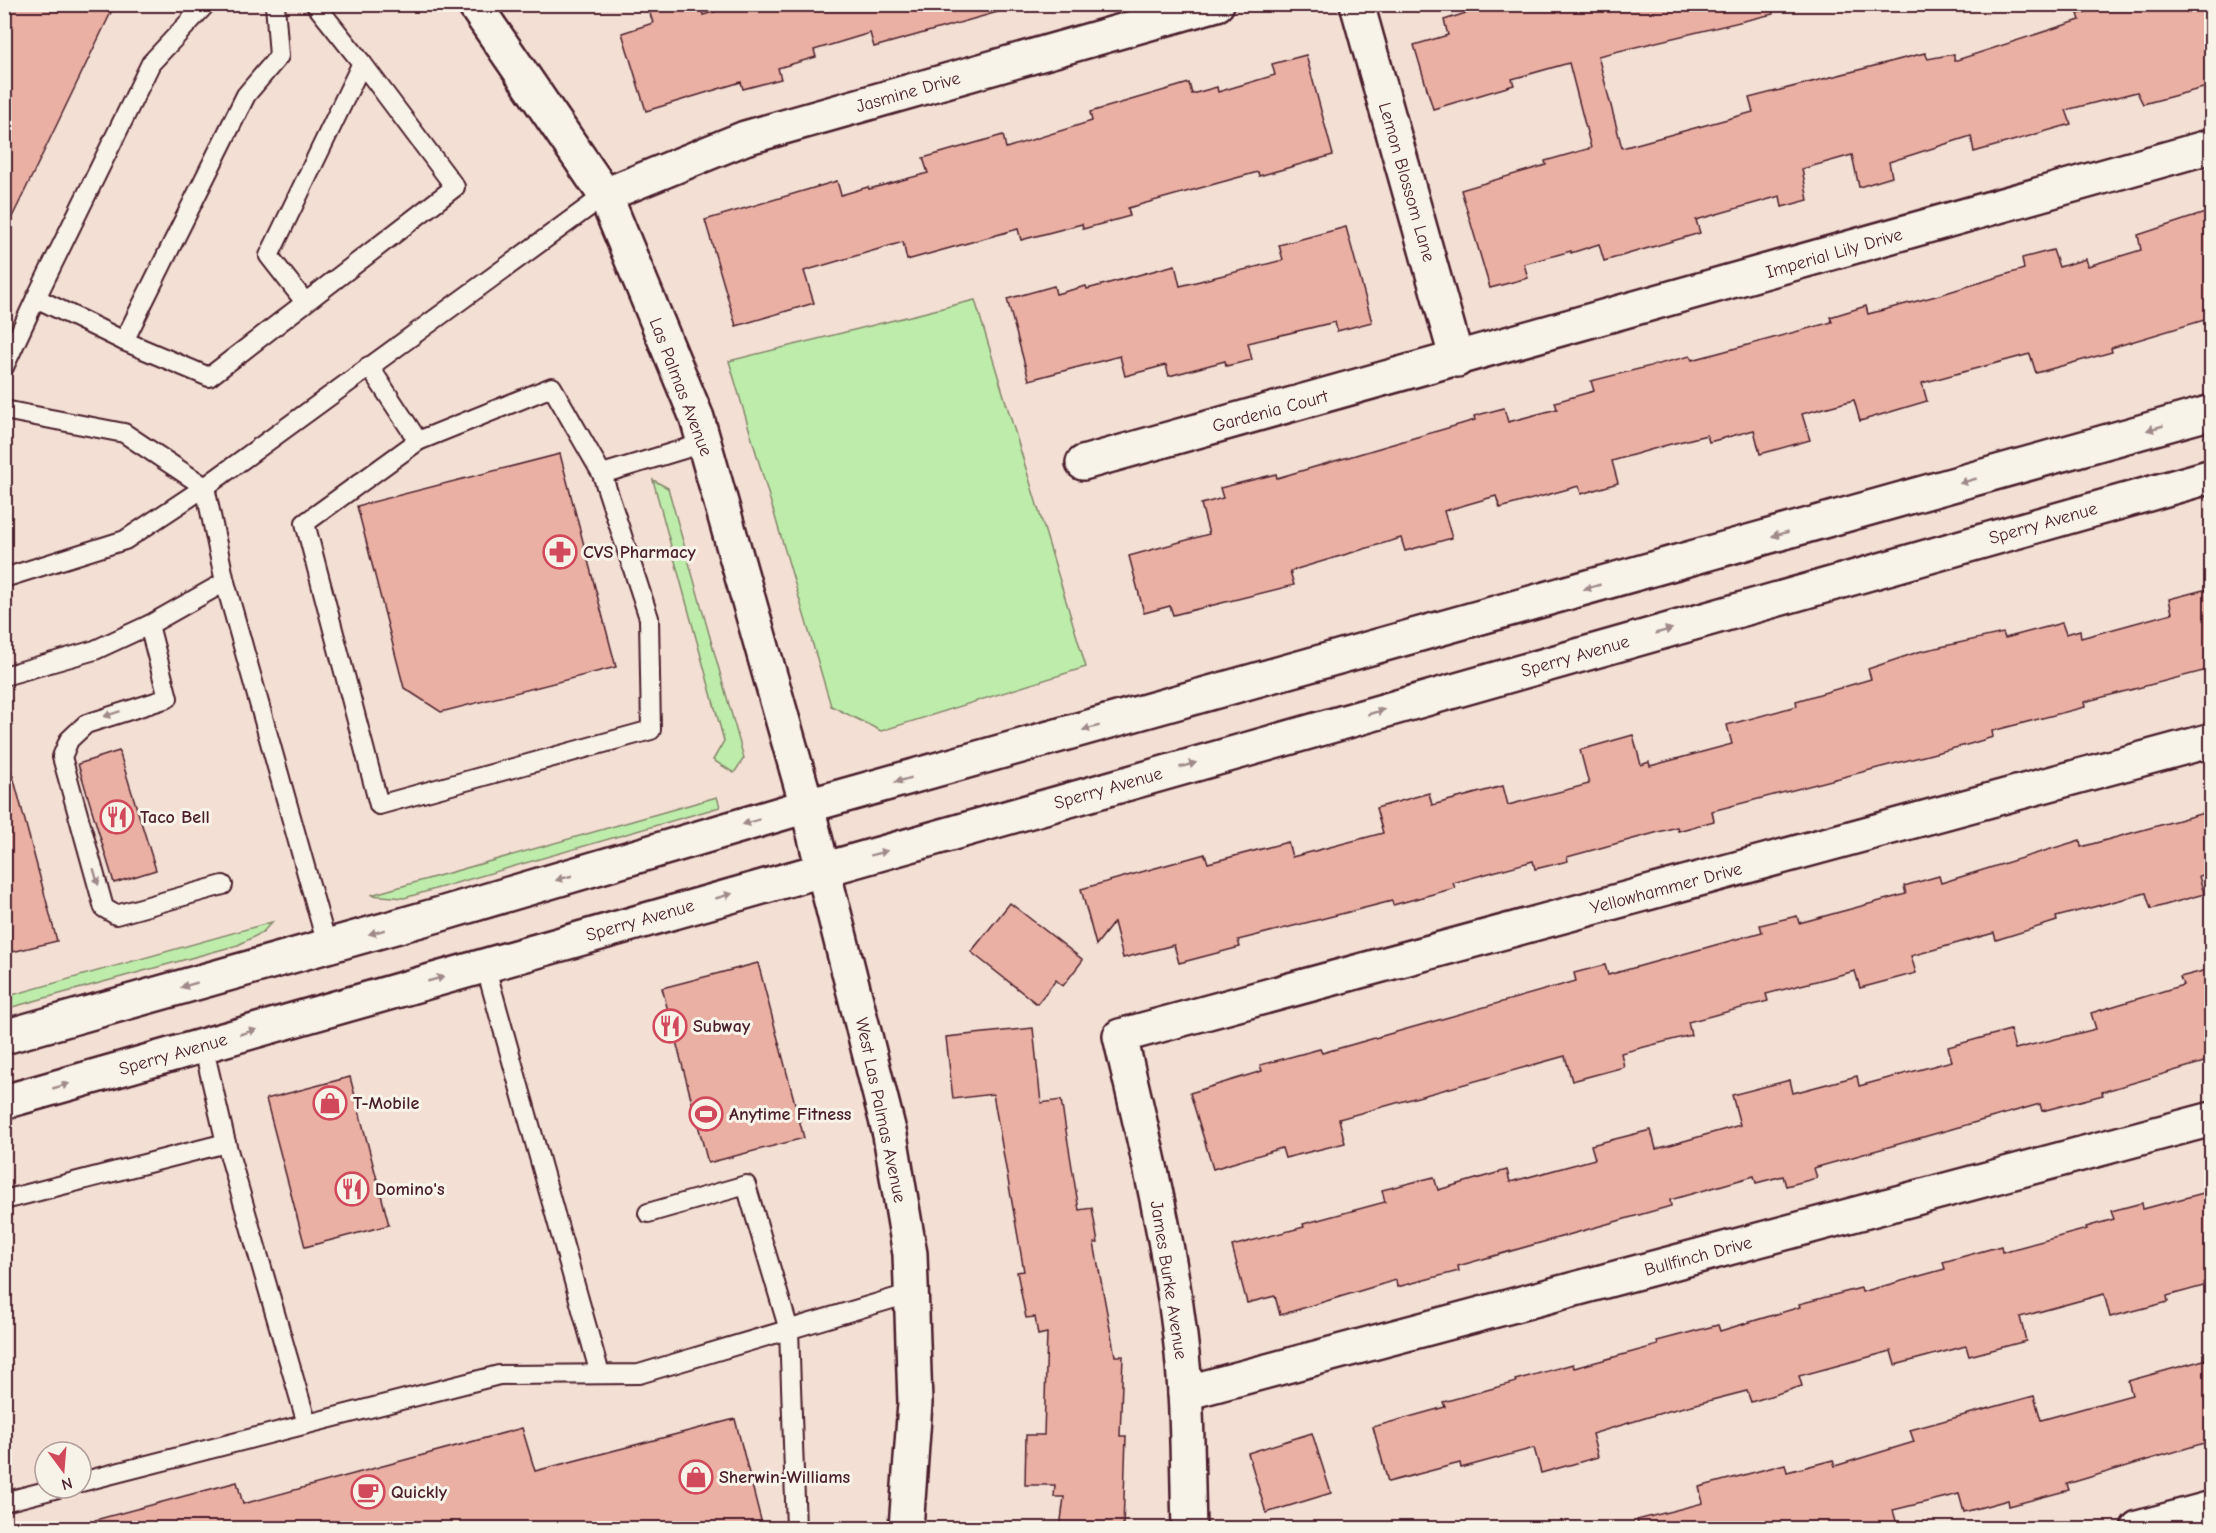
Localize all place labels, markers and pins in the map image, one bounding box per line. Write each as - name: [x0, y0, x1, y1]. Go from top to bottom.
- pharmacy icon: CVS Pharmacy: [542, 534, 578, 570]
- place label: CVS Pharmacy: [583, 542, 697, 563]
- restaurant icon: Taco Bell: [99, 799, 135, 835]
- place label: Taco Bell: [140, 807, 210, 828]
- restaurant icon: Subway: [652, 1008, 688, 1044]
- place label: Subway: [693, 1016, 751, 1037]
- shop icon: T-Mobile: [312, 1085, 348, 1121]
- place label: T-Mobile: [353, 1093, 419, 1114]
- sports icon: Anytime Fitness: [688, 1096, 724, 1132]
- place label: Anytime Fitness: [729, 1104, 852, 1125]
- restaurant icon: Domino's: [334, 1171, 370, 1207]
- place label: Domino's: [375, 1179, 445, 1200]
- shop icon: Sherwin-Williams: [678, 1459, 714, 1495]
- place label: Sherwin-Williams: [719, 1467, 851, 1488]
- cafe icon: Quickly: [350, 1474, 386, 1510]
- place label: Quickly: [391, 1482, 448, 1503]

